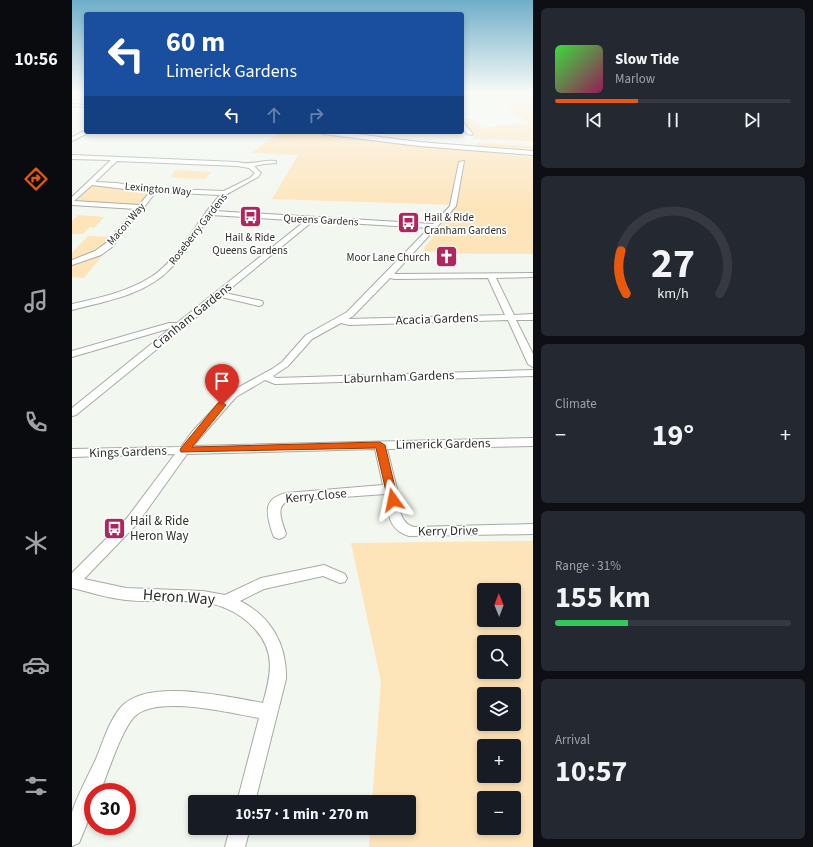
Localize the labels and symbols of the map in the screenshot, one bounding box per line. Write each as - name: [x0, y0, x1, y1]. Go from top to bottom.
- street label: Lexington Way: [124, 179, 192, 199]
- street label: Roseberry Gardens: [165, 190, 231, 268]
- street label: Macon Way: [103, 200, 149, 248]
- bus stop icon: Hail & Ride Queens Gardens: [237, 204, 263, 230]
- bus stop icon: Hail & Ride Cranham Gardens: [396, 210, 422, 236]
- place label: Hail & Ride Cranham Gardens: [424, 210, 507, 238]
- street label: Queens Gardens: [283, 211, 359, 229]
- place label: Hail & Ride Queens Gardens: [212, 230, 288, 258]
- church icon: Moor Lane Church: [433, 244, 459, 270]
- place label: Moor Lane Church: [347, 250, 430, 265]
- street label: Cranham Gardens: [148, 278, 236, 354]
- street label: Acacia Gardens: [395, 309, 479, 329]
- pin: [205, 364, 239, 405]
- street label: Laburnham Gardens: [343, 366, 455, 388]
- street label: Limerick Gardens: [396, 434, 491, 454]
- street label: Kings Gardens: [89, 442, 168, 462]
- position arrow: [372, 479, 414, 521]
- street label: Kerry Close: [285, 484, 347, 508]
- place label: Hail & Ride Heron Way: [130, 512, 189, 545]
- bus stop icon: Hail & Ride Heron Way: [102, 515, 128, 541]
- street label: Kerry Drive: [418, 521, 478, 541]
- north arrow: [477, 583, 521, 627]
- street label: Heron Way: [142, 584, 216, 611]
- speed limit sign: 30: [84, 783, 136, 835]

